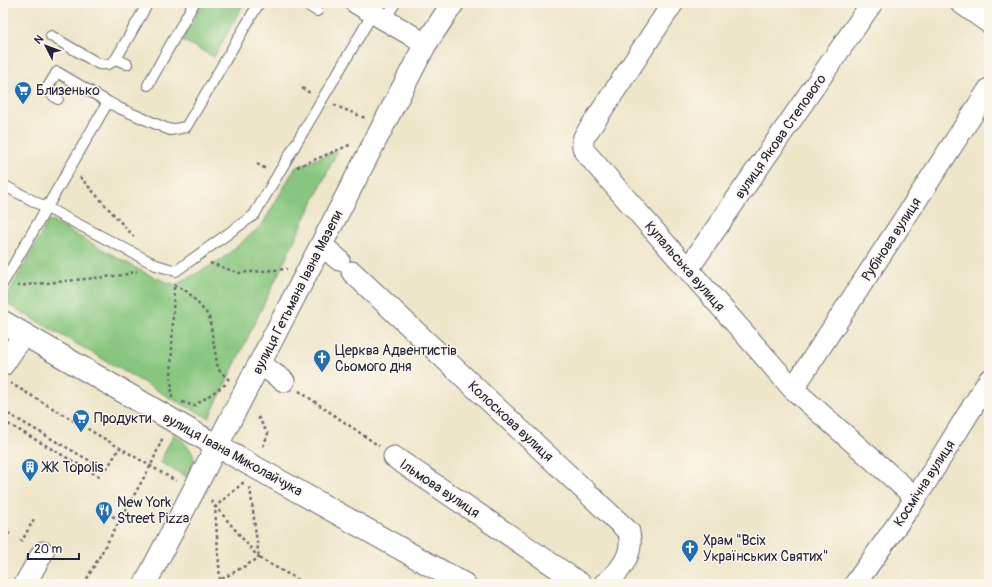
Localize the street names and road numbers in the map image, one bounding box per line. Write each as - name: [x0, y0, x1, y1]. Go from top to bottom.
- street label: вулиця Якова Степового: [731, 70, 830, 202]
- street label: Рубінова вулиця: [858, 194, 925, 284]
- street label: вулиця Гетьмана Івана Мазепи: [249, 207, 346, 377]
- street label: Купальська вулиця: [641, 218, 728, 315]
- street label: Колоскова вулиця: [464, 377, 557, 465]
- street label: вулиця Івана Миколайчука: [160, 409, 306, 500]
- street label: Космічна вулиця: [890, 437, 959, 530]
- street label: Ільмова вулиця: [397, 455, 483, 521]

